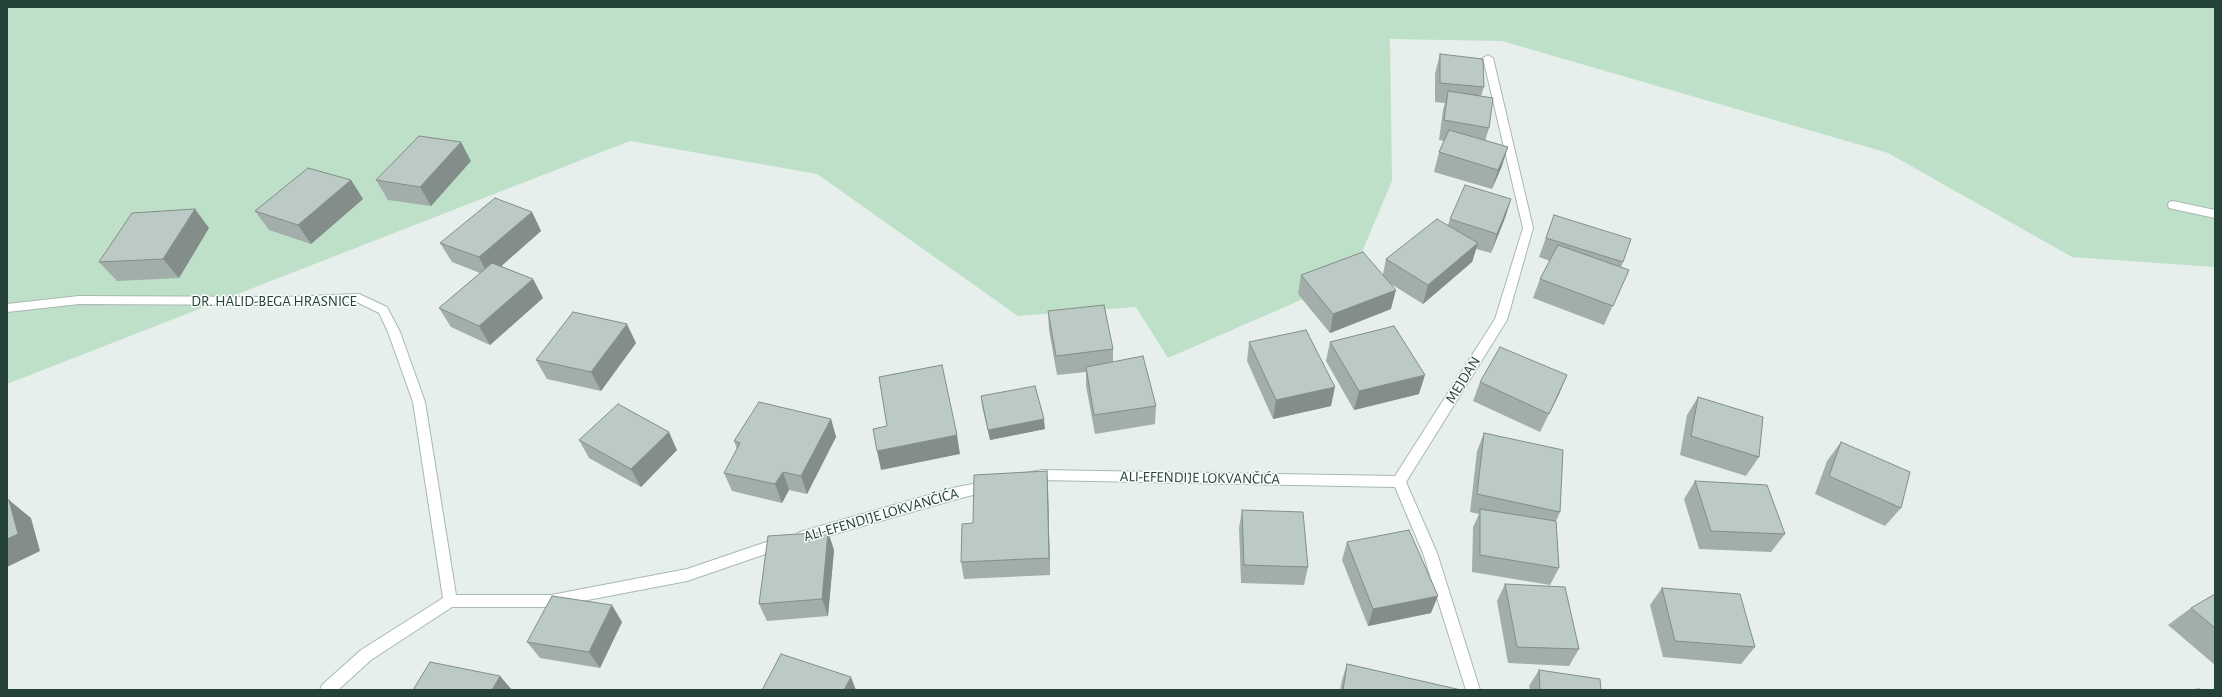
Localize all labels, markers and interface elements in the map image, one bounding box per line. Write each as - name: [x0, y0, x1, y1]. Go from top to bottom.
- street label: DR. HALID-BEGA HRASNICE: [191, 292, 357, 310]
- street label: MEJDAN: [1442, 353, 1484, 407]
- street label: ALI-EFENDIJE LOKVANČIĆA: [1120, 468, 1280, 488]
- street label: ALI-EFENDIJE LOKVANČIĆA: [802, 484, 960, 546]

